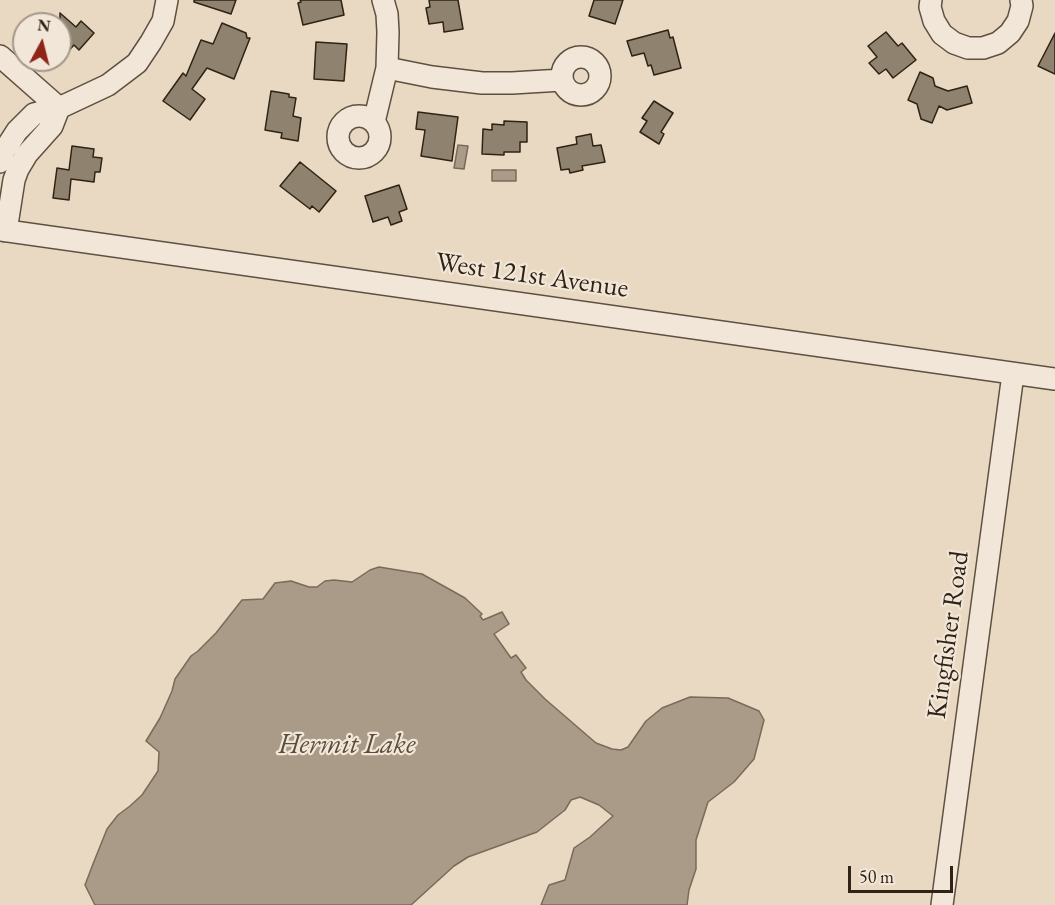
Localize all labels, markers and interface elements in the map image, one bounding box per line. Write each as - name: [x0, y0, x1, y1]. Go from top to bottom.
- north arrow: [12, 12, 72, 72]
- text: N: [36, 14, 52, 37]
- street label: West 121st Avenue: [434, 246, 630, 306]
- street label: Kingfisher Road: [921, 549, 977, 721]
- water label: Hermit Lake: [278, 728, 416, 762]
- scale bar: [851, 854, 956, 892]
- text: 50 m: [859, 865, 894, 888]

